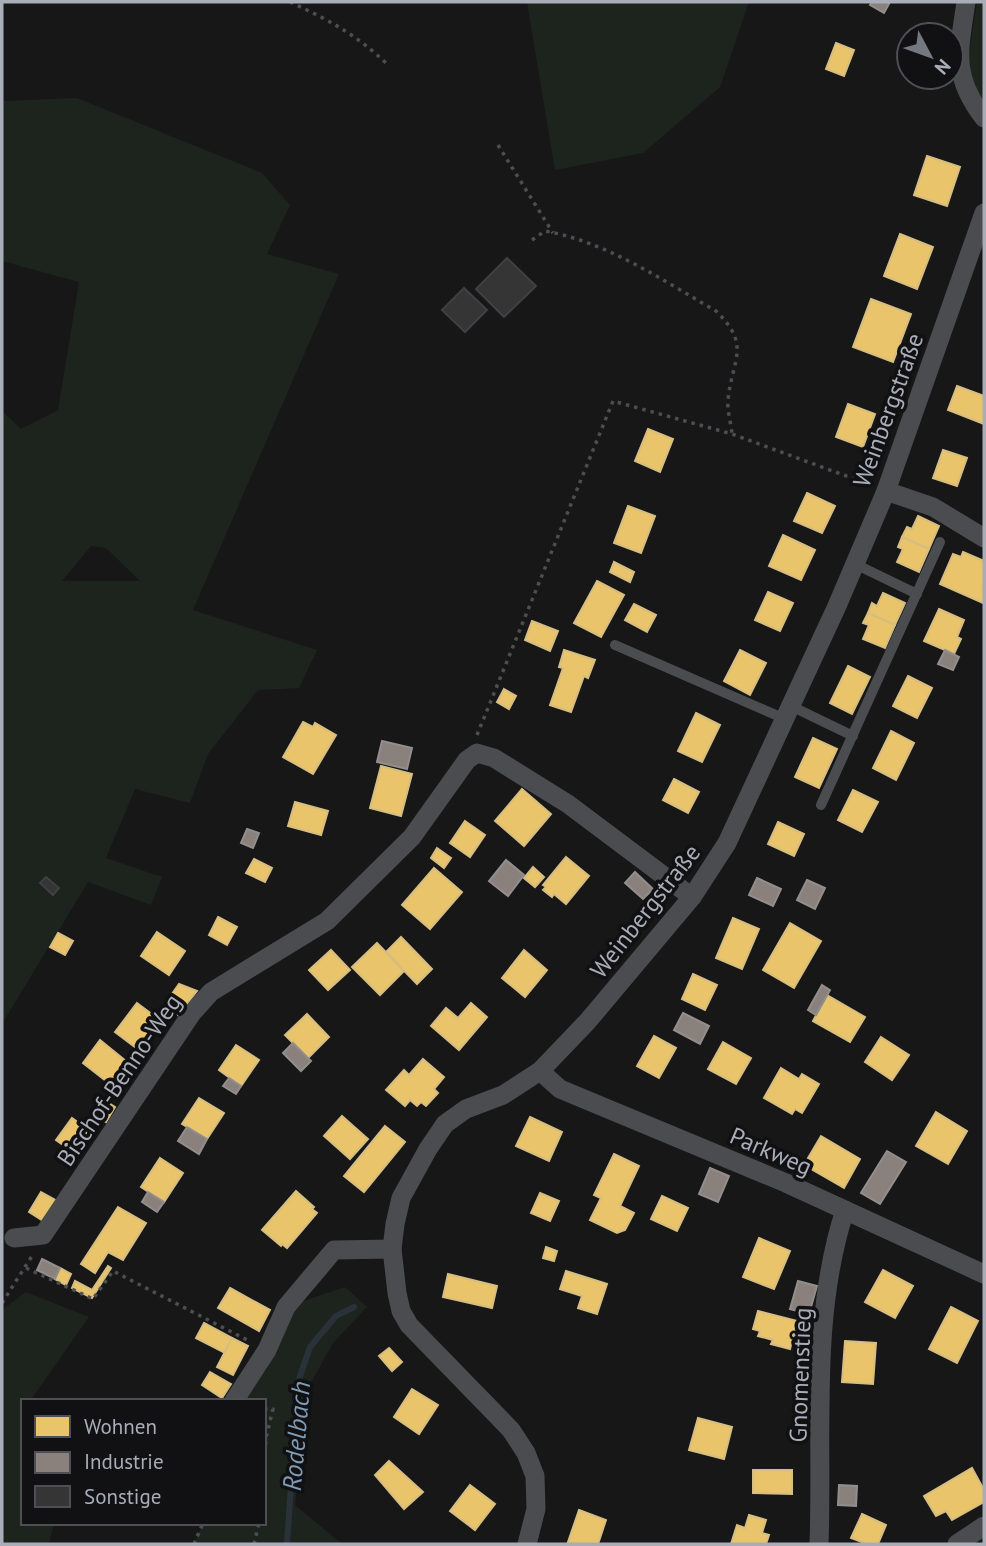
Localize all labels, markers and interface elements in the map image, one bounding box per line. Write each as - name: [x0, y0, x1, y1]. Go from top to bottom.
- north arrow: [895, 21, 965, 91]
- text: N: [930, 55, 956, 80]
- street label: Weinbergstraße: [846, 329, 930, 491]
- street label: Weinbergstraße: [583, 838, 707, 984]
- street label: Bischof-Benno-Weg: [50, 988, 188, 1172]
- street label: Parkweg: [725, 1120, 817, 1182]
- street label: Gnomenstieg: [782, 1307, 818, 1443]
- water label: Rodelbach: [275, 1380, 317, 1492]
- legend: [21, 1399, 266, 1525]
- text: Wohnen: [84, 1413, 157, 1440]
- text: Industrie: [84, 1448, 164, 1475]
- text: Sonstige: [84, 1483, 161, 1510]

